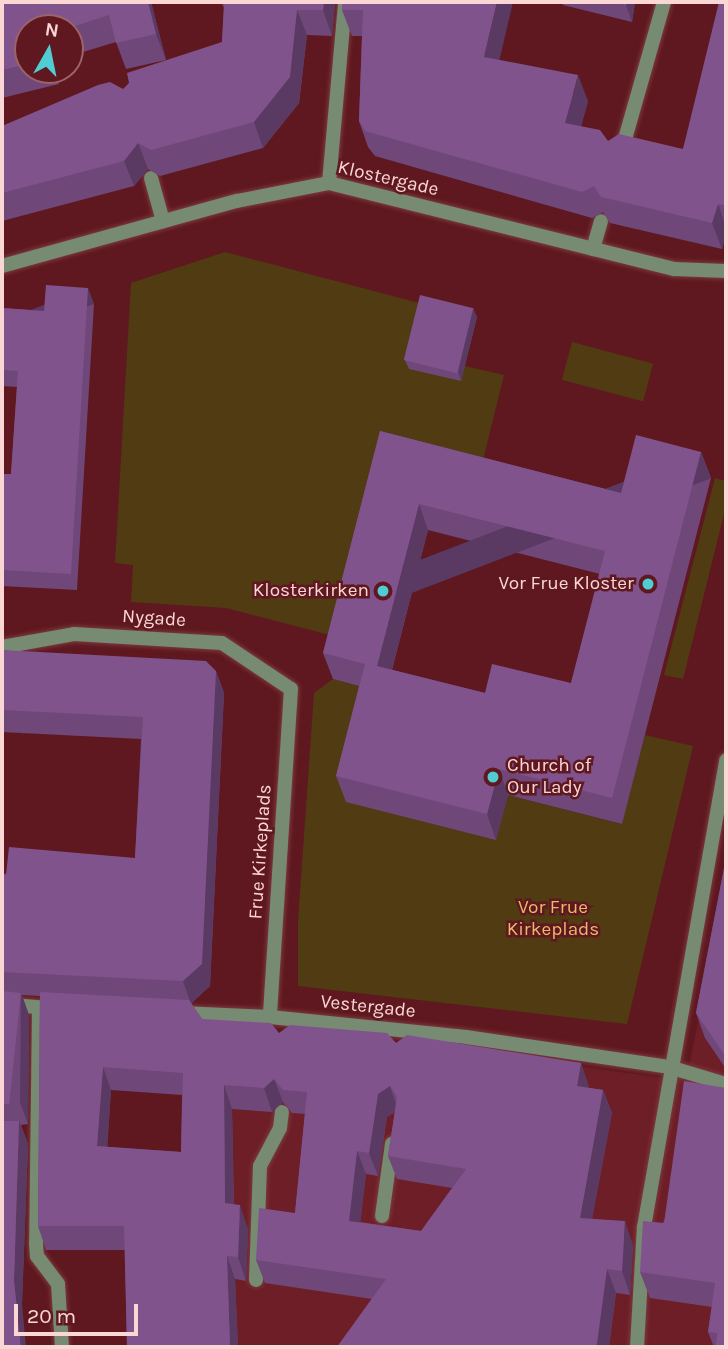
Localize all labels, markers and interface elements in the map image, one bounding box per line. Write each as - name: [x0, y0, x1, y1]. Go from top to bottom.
- north arrow: [14, 14, 84, 84]
- text: N: [44, 18, 60, 42]
- street label: Klostergade: [335, 156, 441, 202]
- place label: Vor Frue Kloster: [499, 573, 634, 595]
- marker: Vor Frue Kloster: [640, 576, 656, 592]
- place label: Klosterkirken: [253, 580, 369, 602]
- marker: Klosterkirken: [375, 583, 391, 599]
- street label: Nygade: [121, 605, 187, 633]
- place label: Church of Our Lady: [507, 755, 591, 799]
- marker: Church of Our Lady: [485, 769, 501, 785]
- street label: Frue Kirkeplads: [245, 784, 277, 920]
- park label: Vor Frue Kirkeplads: [507, 897, 599, 941]
- street label: Vestergade: [319, 991, 417, 1023]
- scale bar: [18, 1290, 142, 1334]
- text: 20 m: [27, 1304, 76, 1328]

